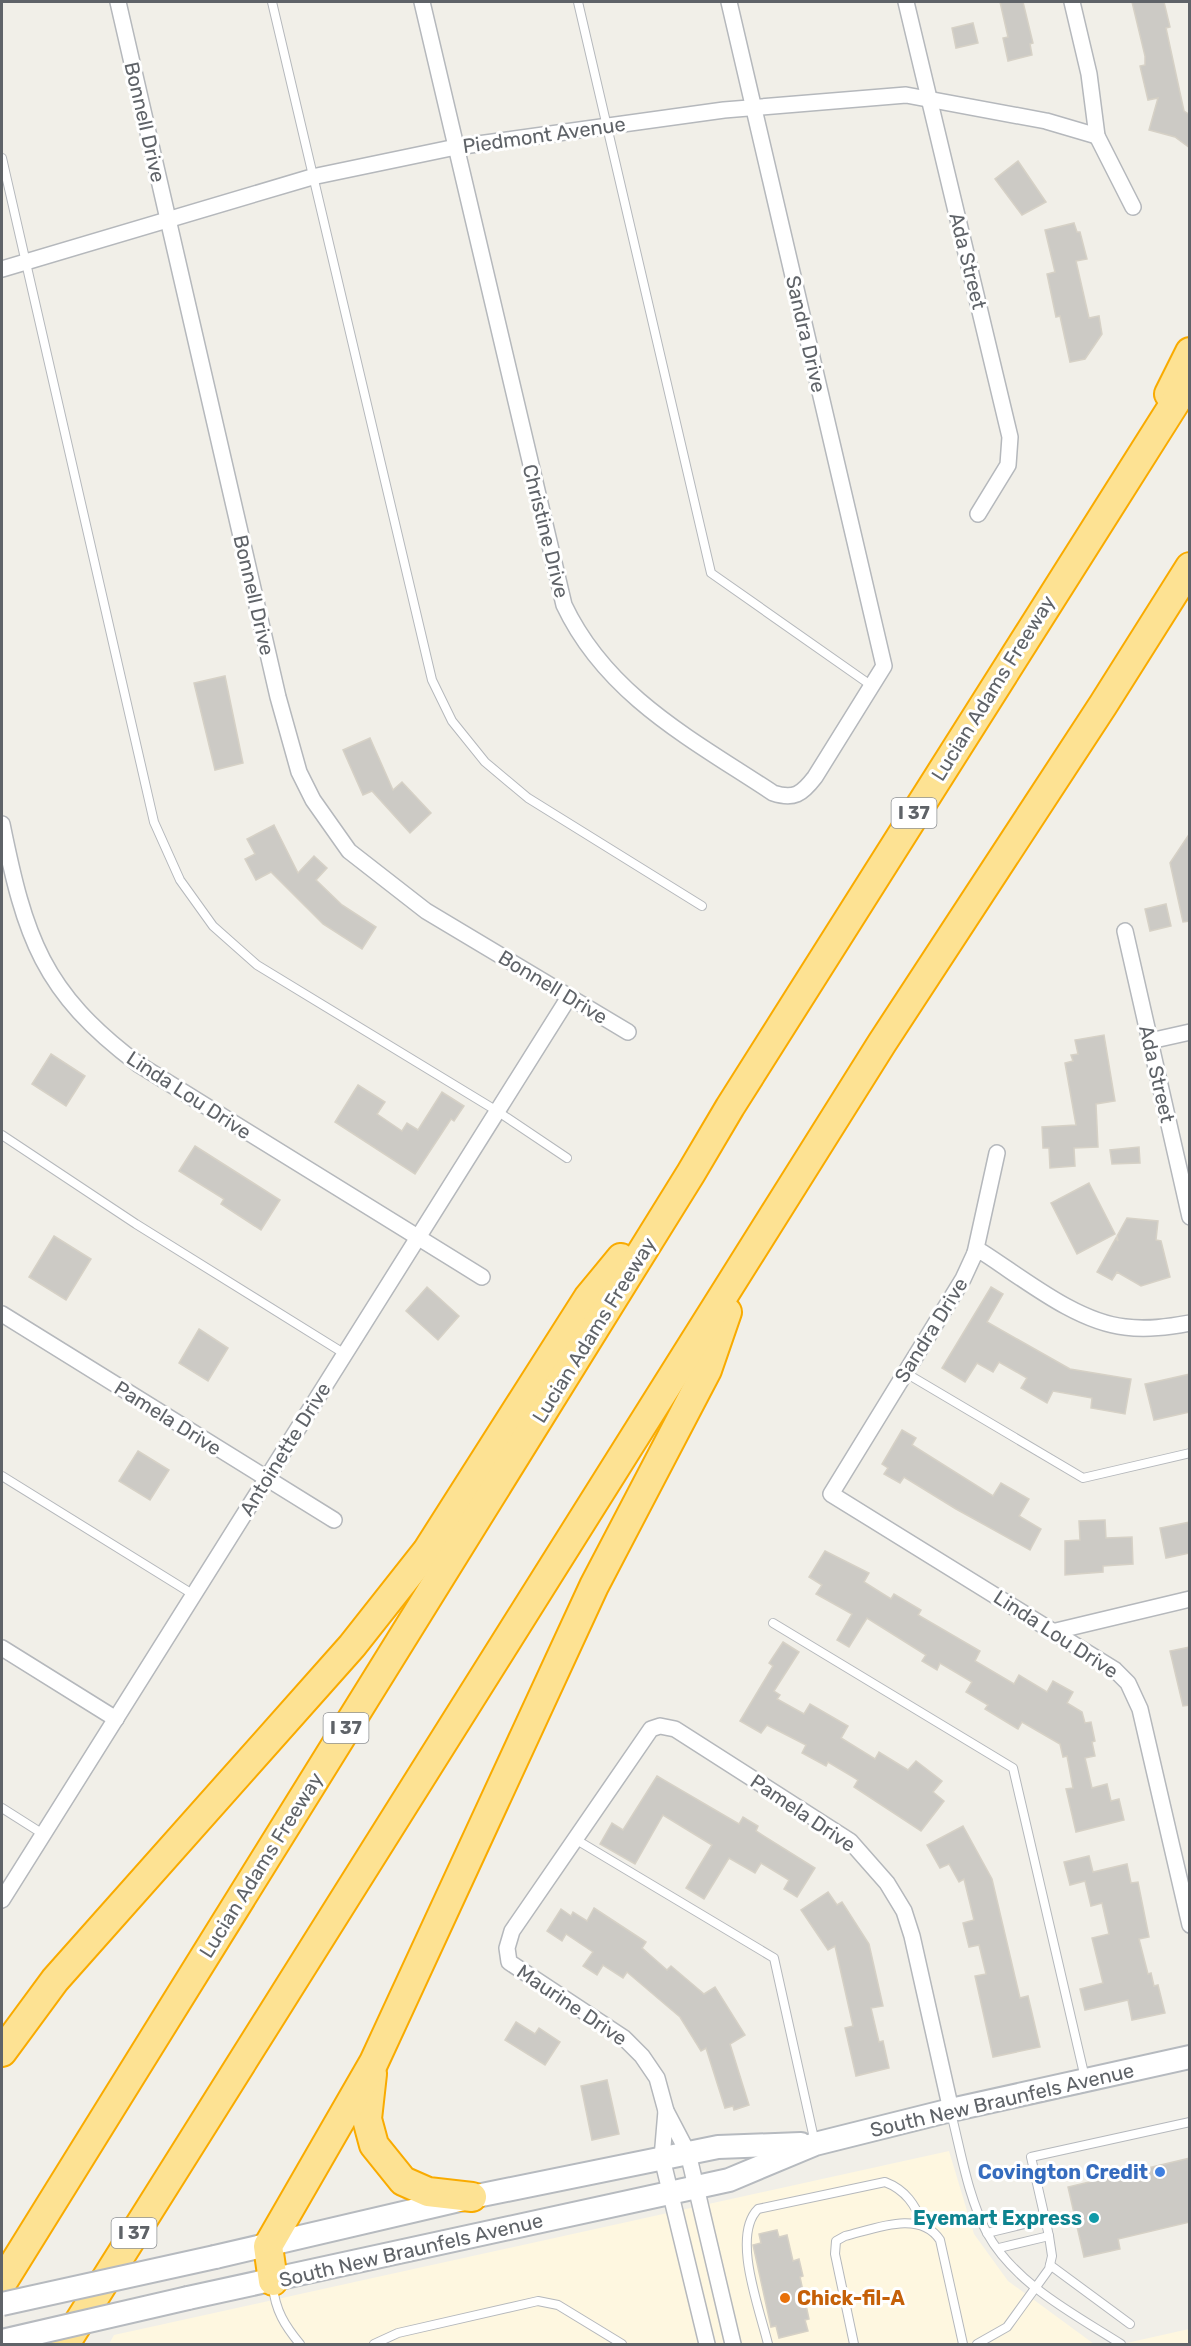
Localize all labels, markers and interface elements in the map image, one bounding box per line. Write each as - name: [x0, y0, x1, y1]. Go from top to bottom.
- street label: Bonnell Drive: [119, 59, 171, 185]
- street label: Piedmont Avenue: [461, 112, 627, 158]
- street label: Ada Street: [944, 210, 992, 312]
- street label: Sandra Drive: [781, 273, 831, 395]
- street label: Christine Drive: [518, 462, 574, 600]
- street label: Bonnell Drive: [228, 532, 280, 658]
- street label: Lucian Adams Freeway: [926, 591, 1060, 785]
- road number: I 37: [892, 798, 936, 828]
- street label: Bonnell Drive: [494, 945, 612, 1029]
- street label: Ada Street: [1134, 1023, 1180, 1125]
- street label: Linda Lou Drive: [122, 1046, 256, 1144]
- street label: Lucian Adams Freeway: [527, 1233, 661, 1427]
- street label: Sandra Drive: [889, 1273, 973, 1387]
- street label: Pamela Drive: [110, 1376, 226, 1460]
- street label: Antoinette Drive: [234, 1378, 336, 1520]
- street label: Linda Lou Drive: [989, 1585, 1123, 1683]
- road number: I 37: [324, 1713, 368, 1743]
- street label: Lucian Adams Freeway: [194, 1768, 328, 1962]
- street label: Pamela Drive: [746, 1769, 860, 1857]
- street label: Maurine Drive: [512, 1959, 632, 2051]
- street label: South New Braunfels Avenue: [868, 2058, 1136, 2142]
- place label: Covington Credit: [978, 2160, 1148, 2184]
- marker: Covington Credit: [1153, 2165, 1167, 2179]
- place label: Eyemart Express: [913, 2206, 1082, 2230]
- street label: South New Braunfels Avenue: [277, 2208, 545, 2292]
- marker: Eyemart Express: [1087, 2211, 1101, 2225]
- road number: I 37: [112, 2218, 156, 2248]
- place label: Chick-fil-A: [797, 2286, 905, 2310]
- marker: Chick-fil-A: [778, 2291, 792, 2305]

